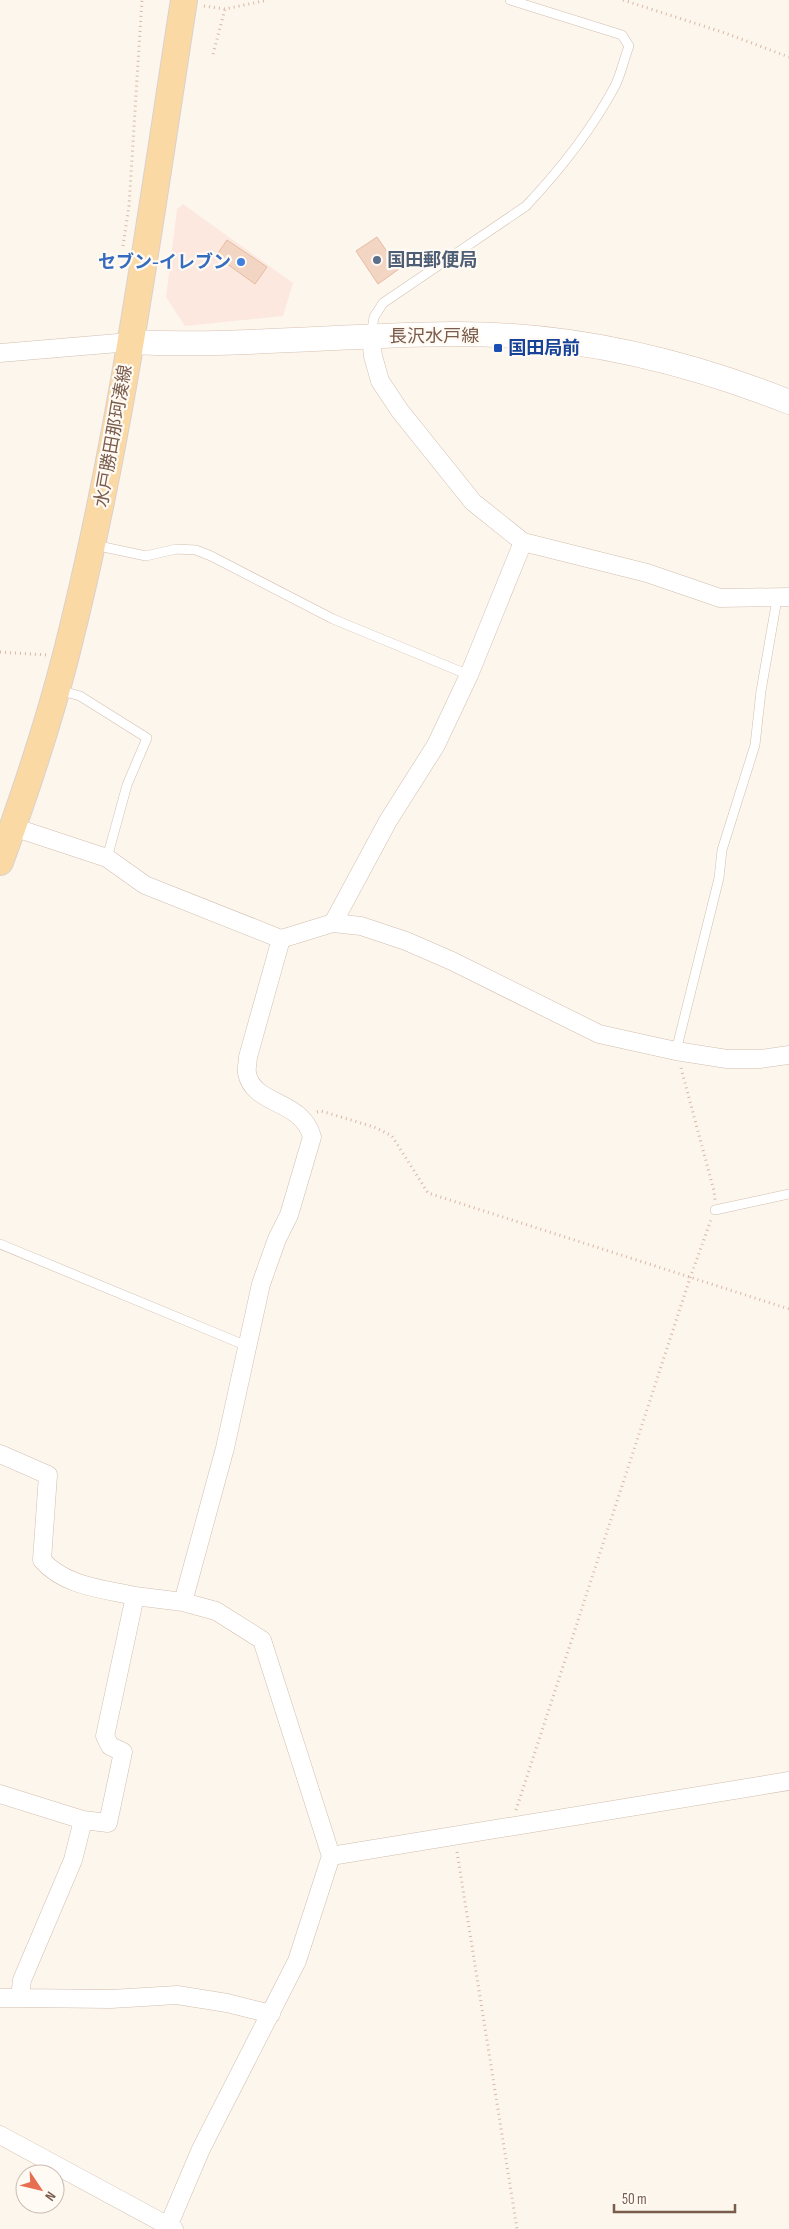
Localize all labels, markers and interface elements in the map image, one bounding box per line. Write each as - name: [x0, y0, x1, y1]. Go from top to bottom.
- place label: 国田郵便局: [387, 250, 477, 271]
- place label: セブン-イレブン: [98, 252, 231, 273]
- marker: 国田郵便局: [371, 254, 383, 266]
- marker: セブン-イレブン: [235, 256, 247, 268]
- street label: 長沢水戸線: [389, 326, 479, 347]
- place label: 国田局前: [508, 338, 580, 359]
- marker: 国田局前: [492, 342, 504, 354]
- street label: 水戸勝田那珂湊線: [91, 363, 136, 509]
- north arrow: [15, 2164, 65, 2214]
- scale bar: [614, 2182, 735, 2214]
- text: N: [41, 2188, 59, 2204]
- text: 50 m: [622, 2190, 647, 2209]

